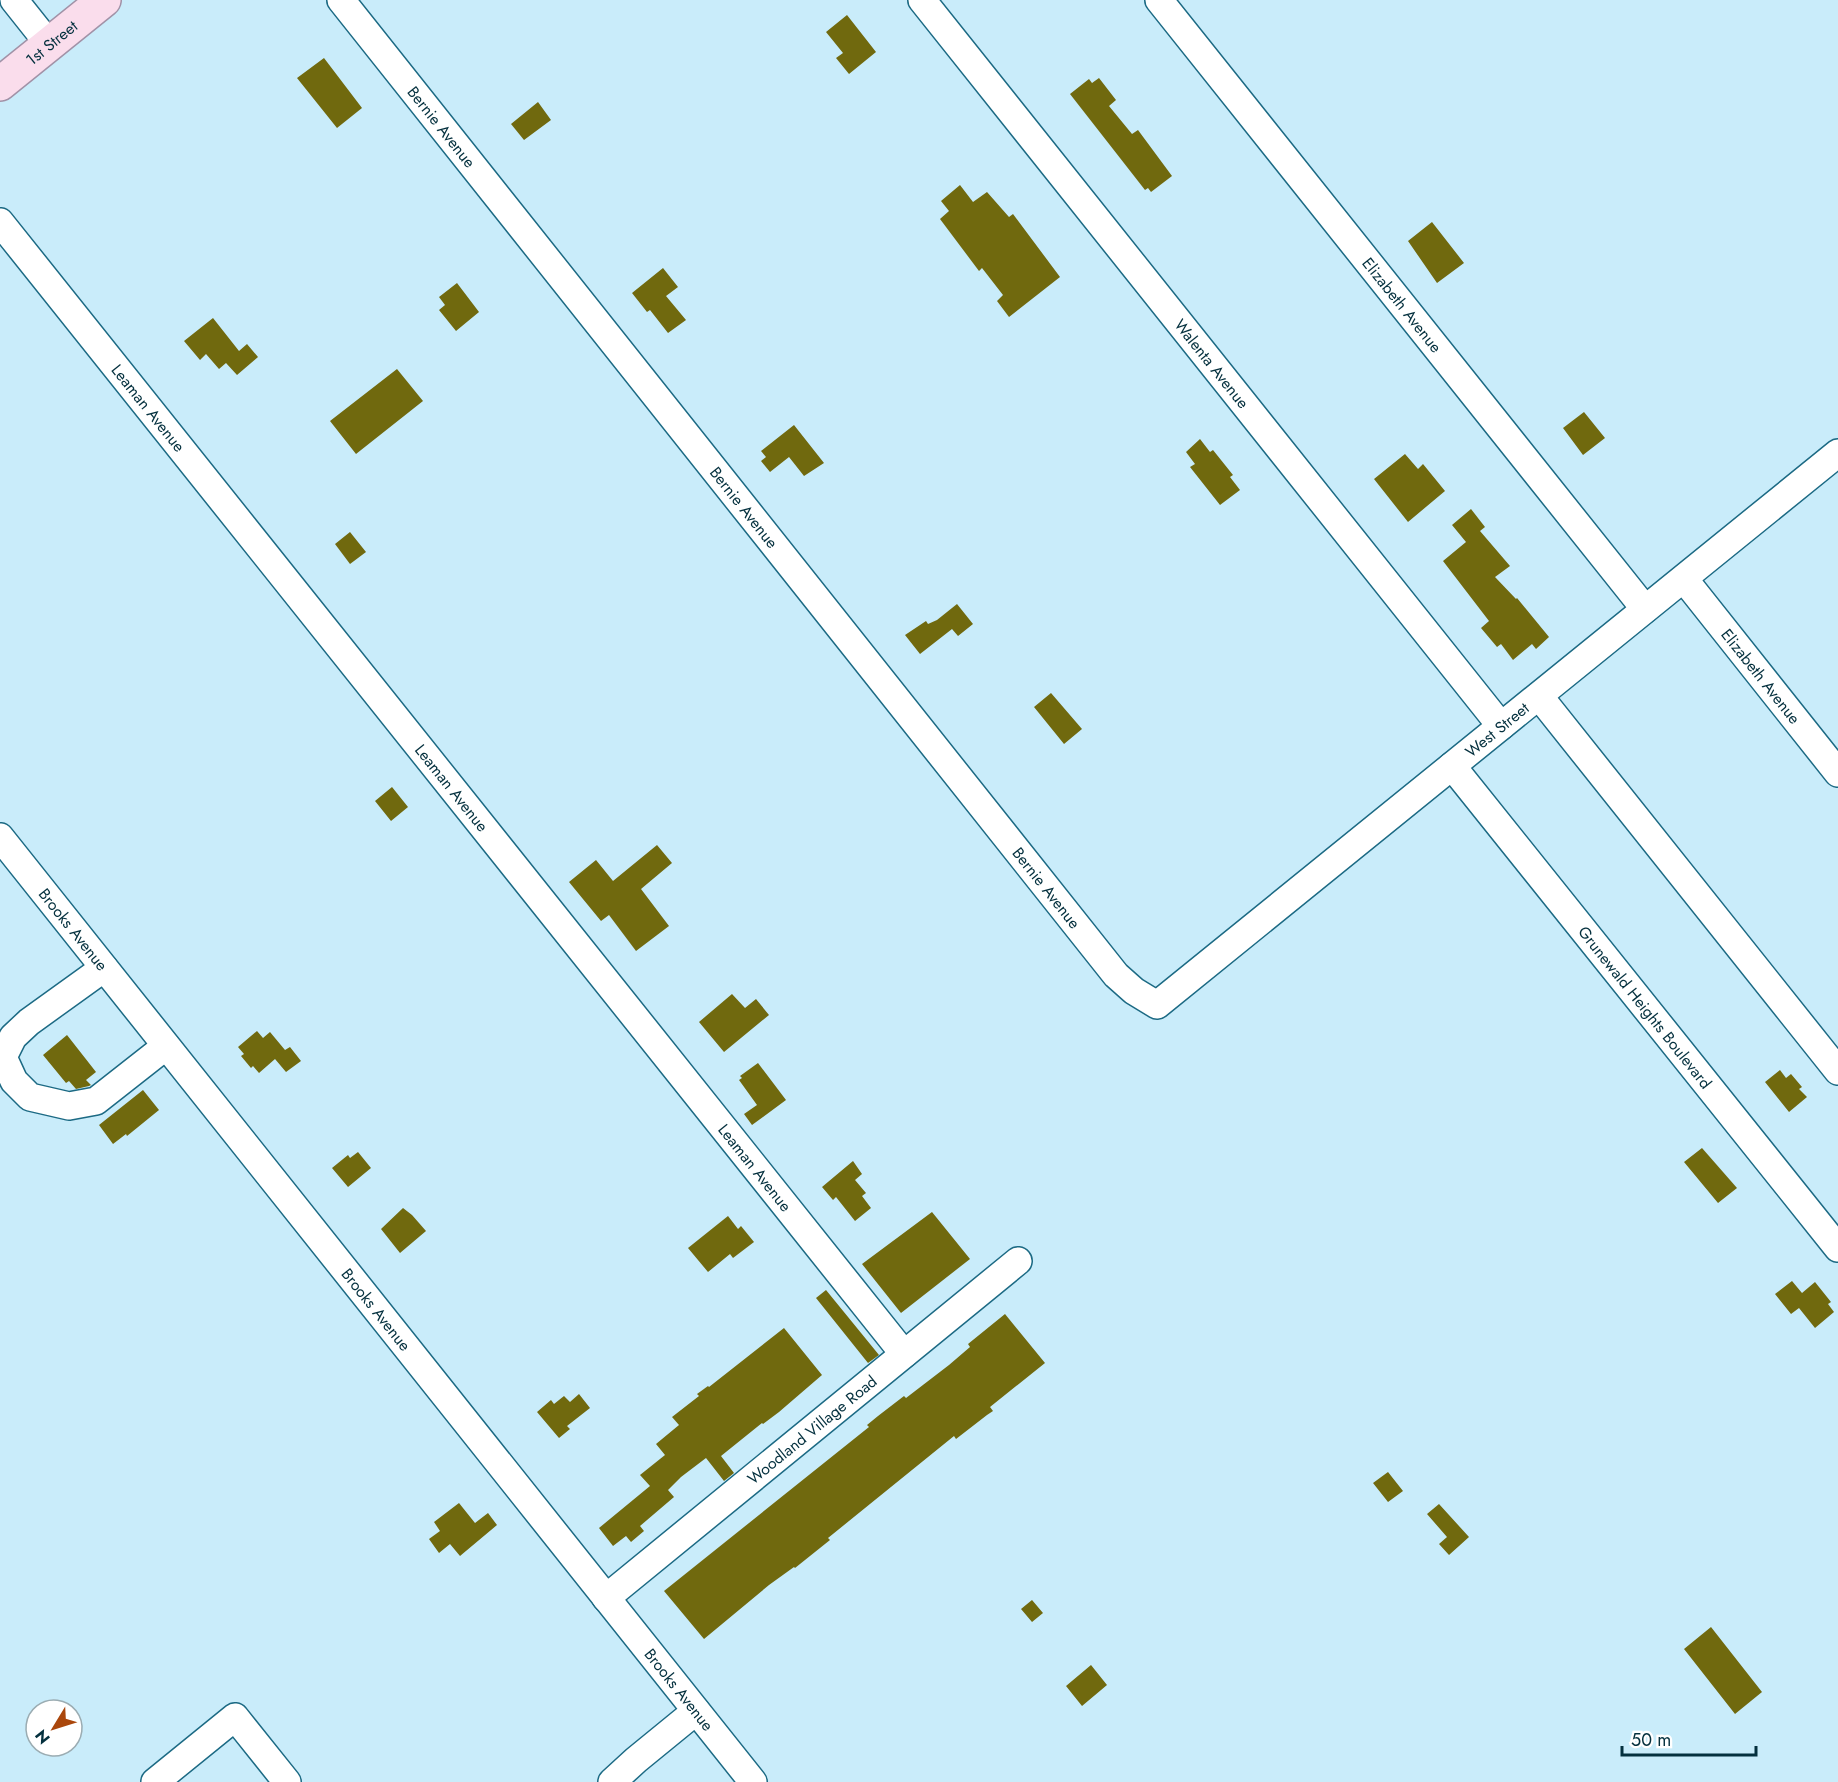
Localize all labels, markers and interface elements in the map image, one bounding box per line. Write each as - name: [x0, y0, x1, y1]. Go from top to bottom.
- street label: 1st Street: [21, 14, 82, 70]
- street label: Bernie Avenue: [402, 81, 481, 172]
- street label: Elizabeth Avenue: [1357, 252, 1447, 357]
- street label: Walenta Avenue: [1169, 314, 1255, 413]
- street label: Leaman Avenue: [106, 359, 191, 457]
- street label: Bernie Avenue: [705, 462, 784, 553]
- street label: Elizabeth Avenue: [1716, 624, 1806, 729]
- street label: West Street: [1460, 697, 1534, 762]
- street label: Leaman Avenue: [410, 739, 494, 837]
- street label: Bernie Avenue: [1007, 842, 1086, 933]
- street label: Brooks Avenue: [33, 883, 114, 976]
- street label: Grunewald Heights Boulevard: [1573, 921, 1717, 1093]
- street label: Leaman Avenue: [713, 1119, 797, 1216]
- street label: Brooks Avenue: [336, 1263, 417, 1356]
- street label: Woodland Village Road: [742, 1370, 882, 1490]
- street label: Brooks Avenue: [639, 1643, 719, 1736]
- north arrow: [24, 1698, 84, 1758]
- scale bar: [1622, 1719, 1756, 1757]
- text: N: [30, 1725, 56, 1749]
- text: 50 m: [1631, 1727, 1671, 1753]

